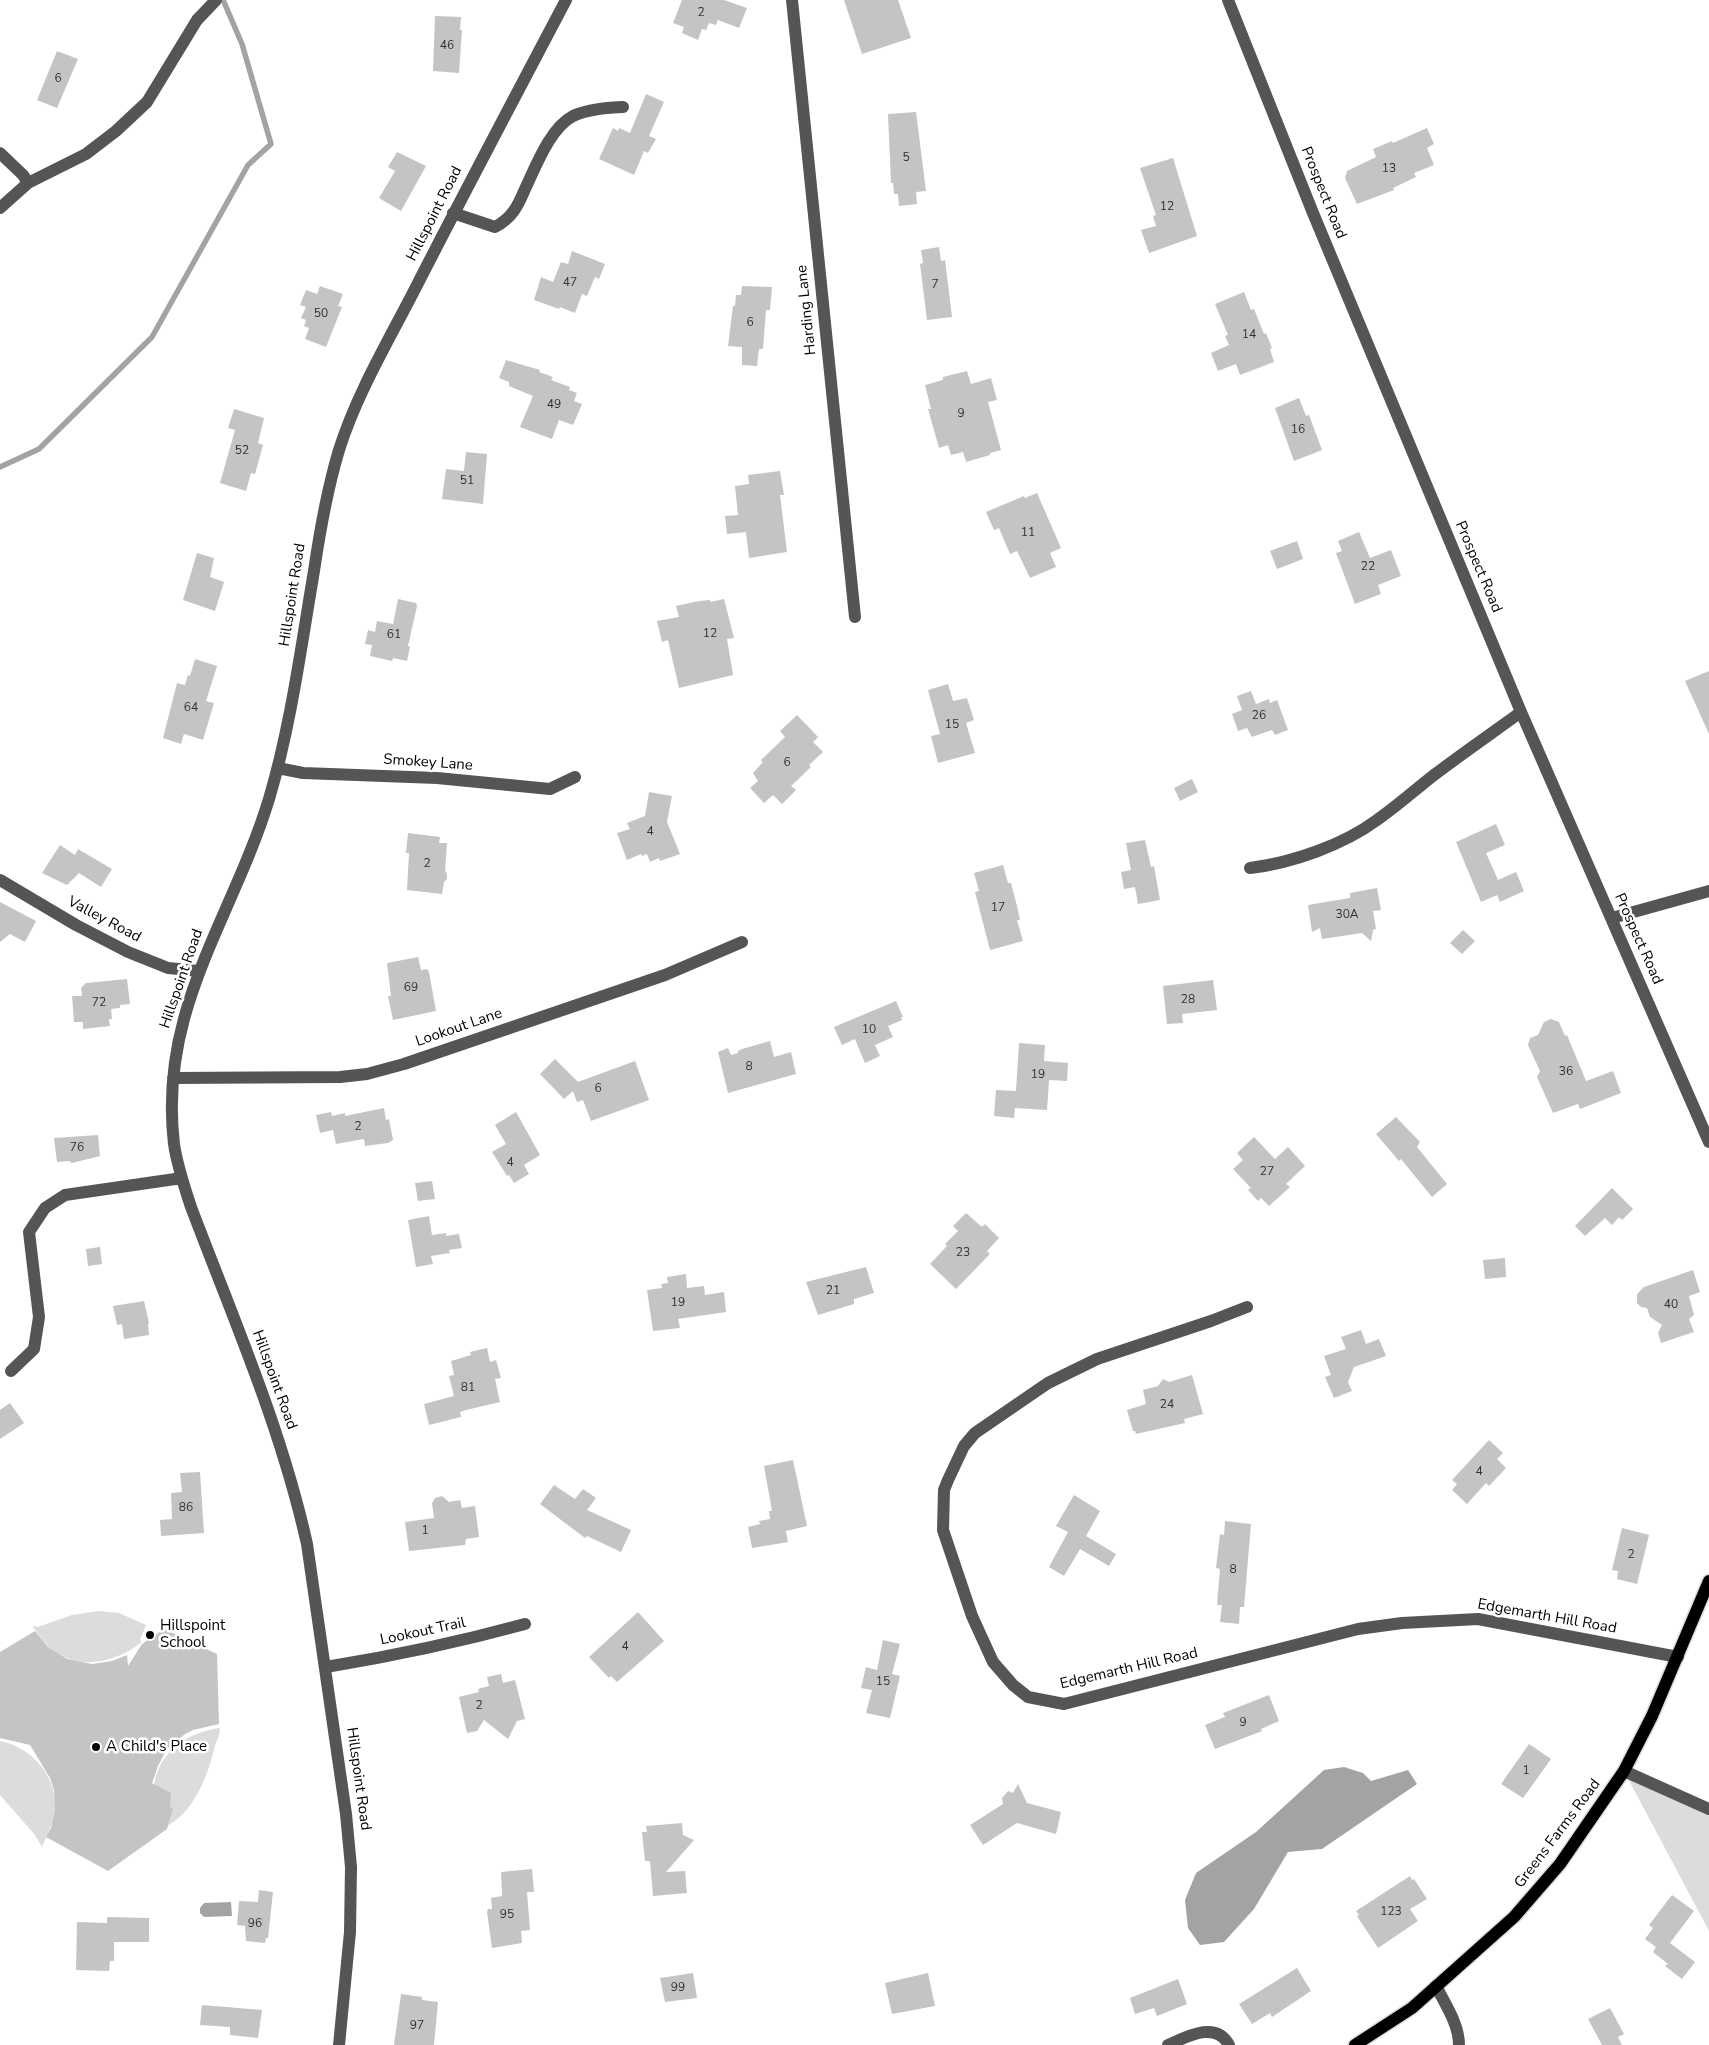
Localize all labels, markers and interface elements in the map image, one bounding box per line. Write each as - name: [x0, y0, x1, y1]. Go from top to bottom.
- house number: 2: [697, 6, 705, 20]
- house number: 46: [440, 39, 454, 53]
- house number: 6: [54, 72, 62, 86]
- street label: Prospect Road: [1296, 144, 1350, 242]
- house number: 5: [902, 151, 910, 165]
- house number: 13: [1382, 162, 1396, 176]
- street label: Hillspoint Road: [403, 164, 467, 264]
- house number: 12: [1160, 200, 1174, 214]
- street label: Harding Lane: [793, 264, 821, 356]
- house number: 47: [563, 276, 577, 290]
- house number: 7: [931, 278, 939, 292]
- house number: 50: [314, 307, 328, 321]
- house number: 6: [746, 316, 754, 330]
- house number: 14: [1242, 328, 1256, 342]
- house number: 49: [547, 398, 561, 412]
- house number: 9: [957, 407, 965, 421]
- house number: 16: [1291, 423, 1305, 437]
- house number: 52: [235, 444, 249, 458]
- house number: 51: [460, 474, 474, 488]
- street label: Prospect Road: [1451, 518, 1505, 616]
- house number: 11: [1021, 526, 1035, 540]
- street label: Hillspoint Road: [276, 542, 310, 648]
- house number: 22: [1361, 560, 1375, 574]
- house number: 12: [703, 627, 717, 641]
- house number: 61: [387, 628, 401, 642]
- house number: 64: [184, 701, 198, 715]
- house number: 26: [1252, 709, 1266, 723]
- house number: 15: [945, 718, 959, 732]
- street label: Smokey Lane: [383, 751, 473, 775]
- house number: 6: [783, 756, 791, 770]
- house number: 4: [646, 825, 654, 839]
- house number: 2: [423, 857, 431, 871]
- street label: Prospect Road: [1610, 891, 1666, 987]
- street label: Valley Road: [64, 893, 144, 947]
- house number: 17: [991, 901, 1005, 915]
- house number: 30A: [1335, 908, 1359, 922]
- street label: Hillspoint Road: [157, 927, 207, 1031]
- house number: 69: [404, 981, 418, 995]
- house number: 28: [1181, 993, 1195, 1007]
- house number: 72: [92, 996, 106, 1010]
- street label: Lookout Lane: [413, 1005, 505, 1051]
- house number: 10: [862, 1023, 876, 1037]
- house number: 8: [745, 1060, 753, 1074]
- house number: 36: [1559, 1065, 1573, 1079]
- house number: 19: [1031, 1068, 1045, 1082]
- house number: 6: [594, 1082, 602, 1096]
- house number: 2: [354, 1120, 362, 1134]
- house number: 76: [70, 1141, 84, 1155]
- house number: 4: [506, 1156, 514, 1170]
- house number: 27: [1260, 1165, 1274, 1179]
- house number: 23: [956, 1246, 970, 1260]
- house number: 21: [826, 1284, 840, 1298]
- house number: 19: [671, 1296, 685, 1310]
- house number: 40: [1664, 1298, 1678, 1312]
- street label: Hillspoint Road: [248, 1328, 300, 1432]
- house number: 81: [461, 1381, 475, 1395]
- house number: 24: [1160, 1398, 1174, 1412]
- house number: 4: [1475, 1465, 1483, 1479]
- house number: 86: [179, 1501, 193, 1515]
- house number: 1: [421, 1524, 429, 1538]
- house number: 2: [1627, 1548, 1635, 1562]
- house number: 8: [1229, 1563, 1237, 1577]
- street label: Edgemarth Hill Road: [1476, 1596, 1618, 1638]
- street label: Lookout Trail: [379, 1614, 467, 1650]
- place label: Hillspoint School: [160, 1617, 225, 1652]
- marker: Hillspoint School: [144, 1629, 156, 1641]
- house number: 4: [621, 1640, 629, 1654]
- street label: Edgemarth Hill Road: [1058, 1644, 1200, 1694]
- house number: 15: [876, 1675, 890, 1689]
- house number: 2: [475, 1699, 483, 1713]
- house number: 9: [1239, 1716, 1247, 1730]
- street label: Hillspoint Road: [342, 1726, 374, 1832]
- place label: A Child's Place: [106, 1738, 207, 1756]
- marker: A Child's Place: [90, 1741, 102, 1753]
- house number: 1: [1522, 1764, 1530, 1778]
- street label: Greens Farms Road: [1511, 1776, 1605, 1892]
- house number: 123: [1380, 1905, 1402, 1919]
- house number: 95: [500, 1908, 514, 1922]
- house number: 96: [248, 1917, 262, 1931]
- house number: 99: [671, 1981, 685, 1995]
- house number: 97: [410, 2019, 424, 2033]

